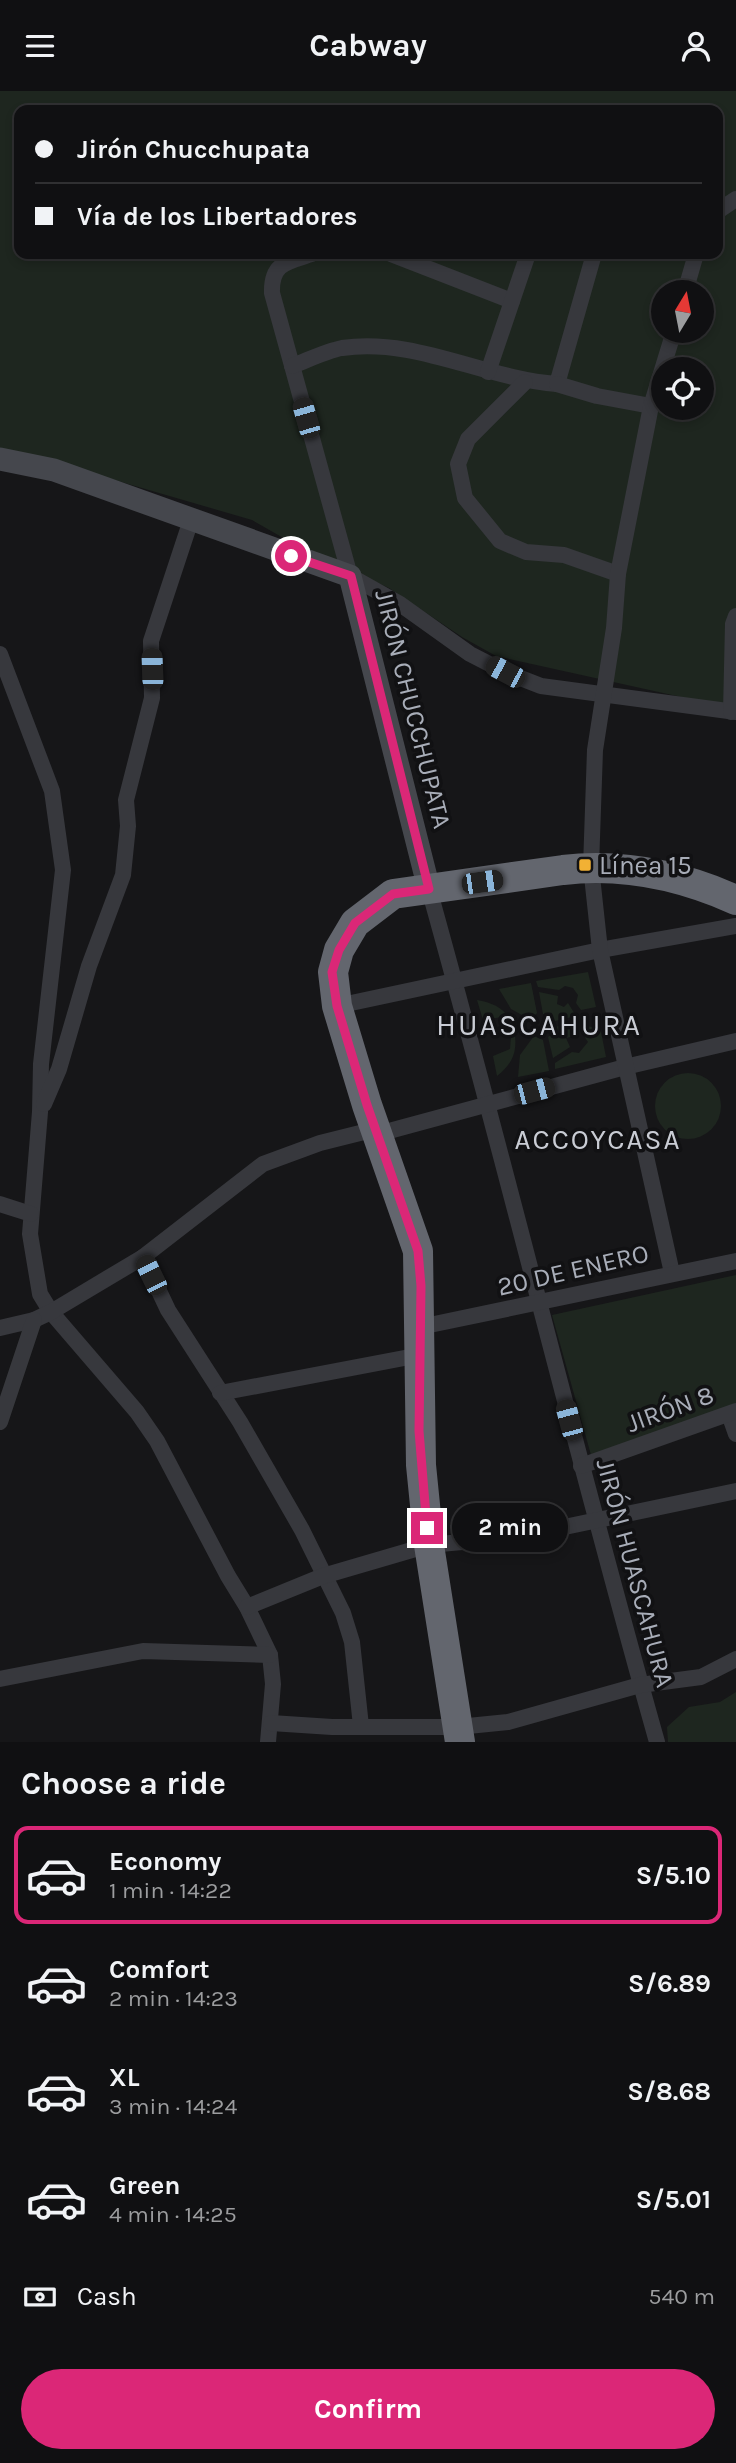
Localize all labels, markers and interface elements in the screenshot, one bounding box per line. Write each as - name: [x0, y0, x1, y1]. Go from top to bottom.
- icon: menu: [21, 27, 59, 65]
- text: Cabway: [309, 27, 427, 64]
- icon: person: [677, 27, 715, 65]
- text: Jirón Chucchupata: [77, 134, 310, 165]
- text: Vía de los Libertadores: [77, 201, 357, 232]
- north arrow: [651, 280, 714, 343]
- map controls: [651, 280, 714, 420]
- button: locate: [651, 357, 714, 420]
- car: [291, 395, 322, 441]
- route start: [275, 540, 307, 572]
- street label: JIRÓN CHUCCHUPATA: [368, 586, 459, 832]
- car: [141, 648, 164, 690]
- car: [482, 653, 529, 691]
- place label: Línea 15: [599, 850, 692, 881]
- marker: Línea 15: [577, 857, 593, 873]
- car: [460, 869, 505, 895]
- district label: HUASCAHURA: [436, 1007, 642, 1043]
- car: [511, 1075, 558, 1107]
- district label: ACCOYCASA: [514, 1123, 682, 1156]
- street label: 20 DE ENERO: [494, 1238, 652, 1302]
- car: [133, 1252, 170, 1298]
- street label: JIRÓN 8: [622, 1378, 718, 1439]
- car: [554, 1397, 585, 1443]
- street label: JIRÓN HUASCAHURA: [590, 1455, 681, 1691]
- callout: 2 min: [452, 1503, 567, 1553]
- route end: [411, 1512, 443, 1544]
- text: 2 min: [478, 1514, 542, 1541]
- text: Choose a ride: [21, 1765, 226, 1802]
- icon: car: [25, 1844, 88, 1907]
- text: Economy: [109, 1846, 221, 1877]
- text: S/5.10: [636, 1860, 711, 1891]
- text: 1 min · 14:22: [109, 1877, 232, 1904]
- icon: car: [25, 1952, 88, 2015]
- text: Comfort: [109, 1954, 210, 1985]
- text: S/6.89: [628, 1968, 711, 1999]
- text: 2 min · 14:23: [109, 1985, 238, 2012]
- icon: car: [25, 2060, 88, 2123]
- text: XL: [109, 2062, 140, 2093]
- text: S/8.68: [627, 2076, 711, 2107]
- text: 3 min · 14:24: [109, 2093, 237, 2120]
- icon: car: [25, 2168, 88, 2231]
- text: Green: [109, 2170, 181, 2201]
- text: S/5.01: [636, 2184, 711, 2215]
- text: 4 min · 14:25: [109, 2201, 237, 2228]
- icon: cash: [21, 2278, 59, 2316]
- text: Cash: [77, 2281, 137, 2312]
- text: 540 m: [649, 2283, 715, 2310]
- button: Confirm: [21, 2369, 715, 2449]

